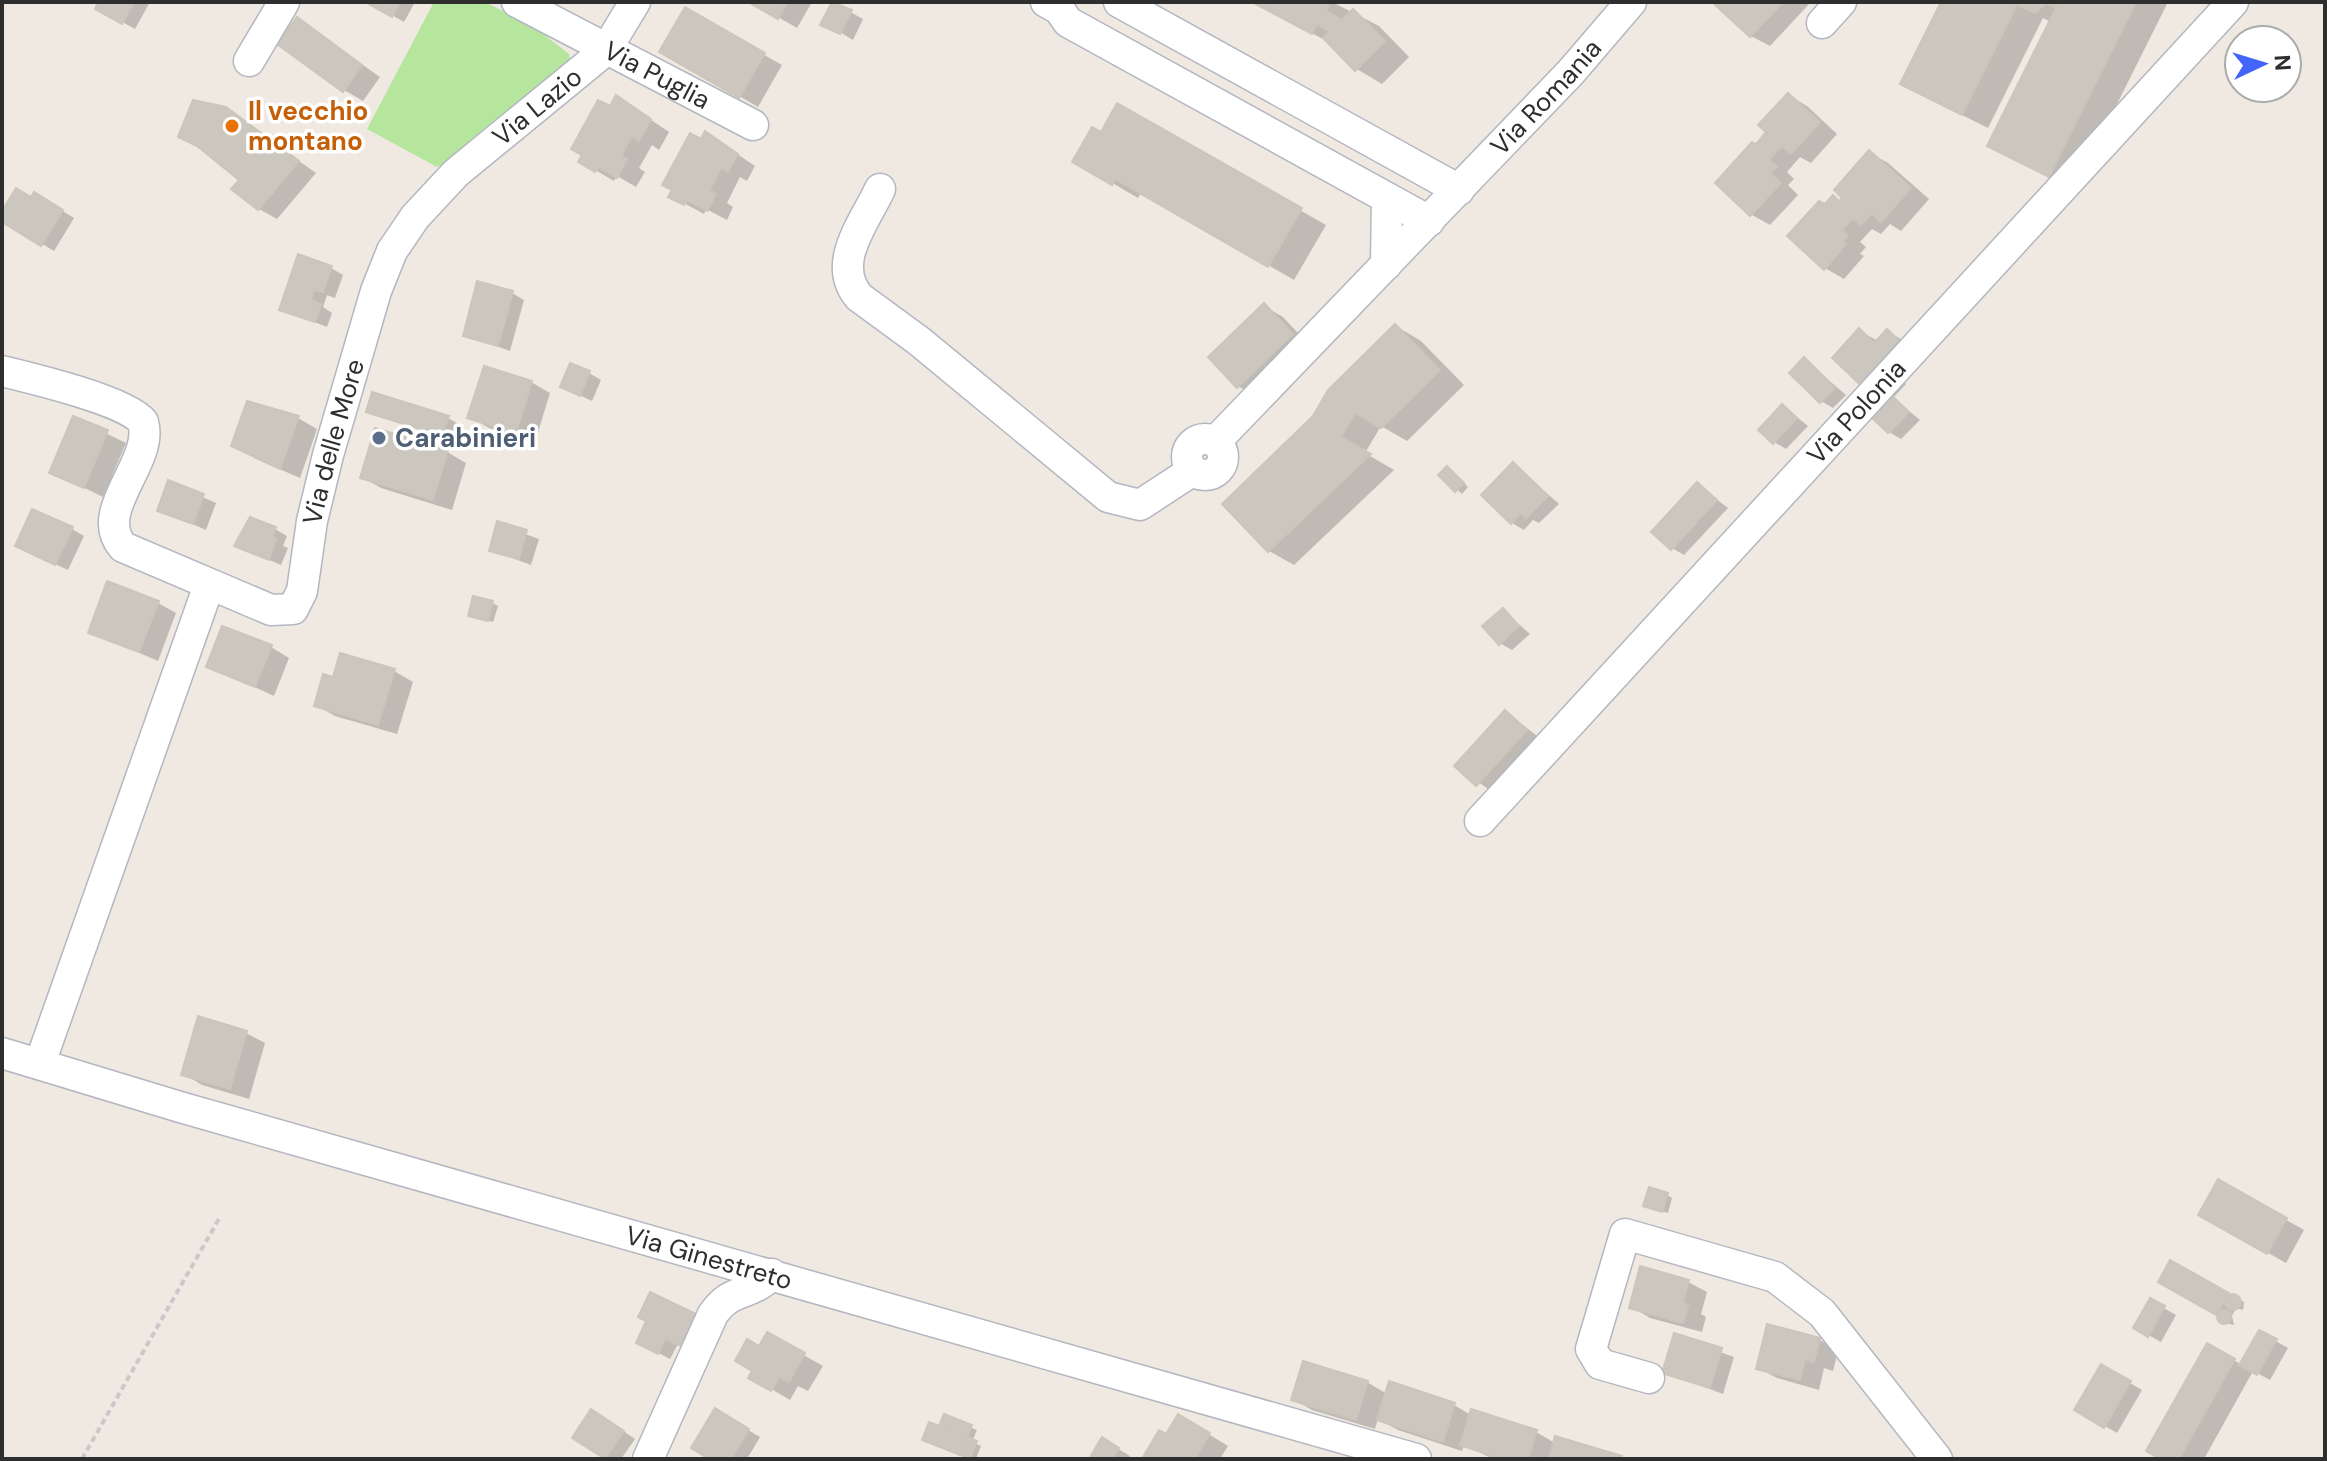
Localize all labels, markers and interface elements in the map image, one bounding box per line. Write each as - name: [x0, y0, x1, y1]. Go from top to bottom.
- north arrow: [2223, 24, 2303, 104]
- street label: Via Romania: [1483, 32, 1609, 162]
- street label: Via Puglia: [598, 33, 716, 117]
- text: N: [2267, 54, 2297, 72]
- street label: Via Lazio: [485, 60, 589, 153]
- place label: Il vecchio montano: [248, 94, 368, 158]
- marker: Il vecchio montano: [223, 117, 241, 135]
- street label: Via Polonia: [1799, 352, 1913, 471]
- street label: Via delle More: [295, 355, 372, 528]
- place label: Carabinieri: [395, 421, 536, 455]
- marker: Carabinieri: [370, 429, 388, 447]
- street label: Via Ginestreto: [622, 1218, 796, 1298]

